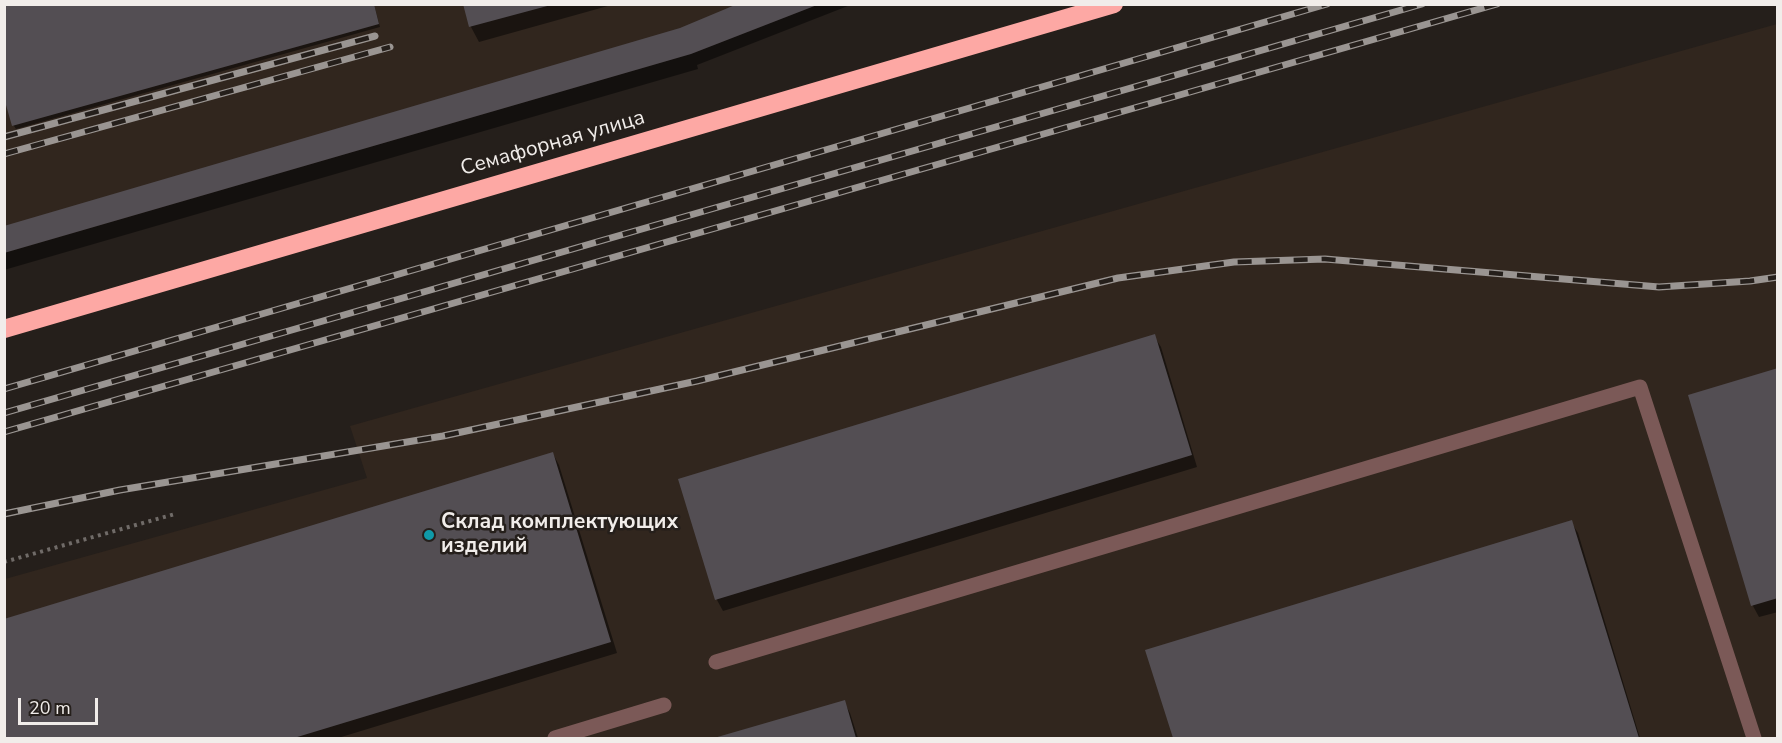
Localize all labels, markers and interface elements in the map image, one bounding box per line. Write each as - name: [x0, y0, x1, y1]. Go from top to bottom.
- street label: Семафорная улица: [458, 106, 648, 182]
- place label: Склад комплектующих изделий: [441, 510, 678, 560]
- marker: Склад комплектующих изделий: [422, 528, 436, 542]
- scale bar: [21, 686, 100, 724]
- text: 20 m: [29, 696, 71, 720]

